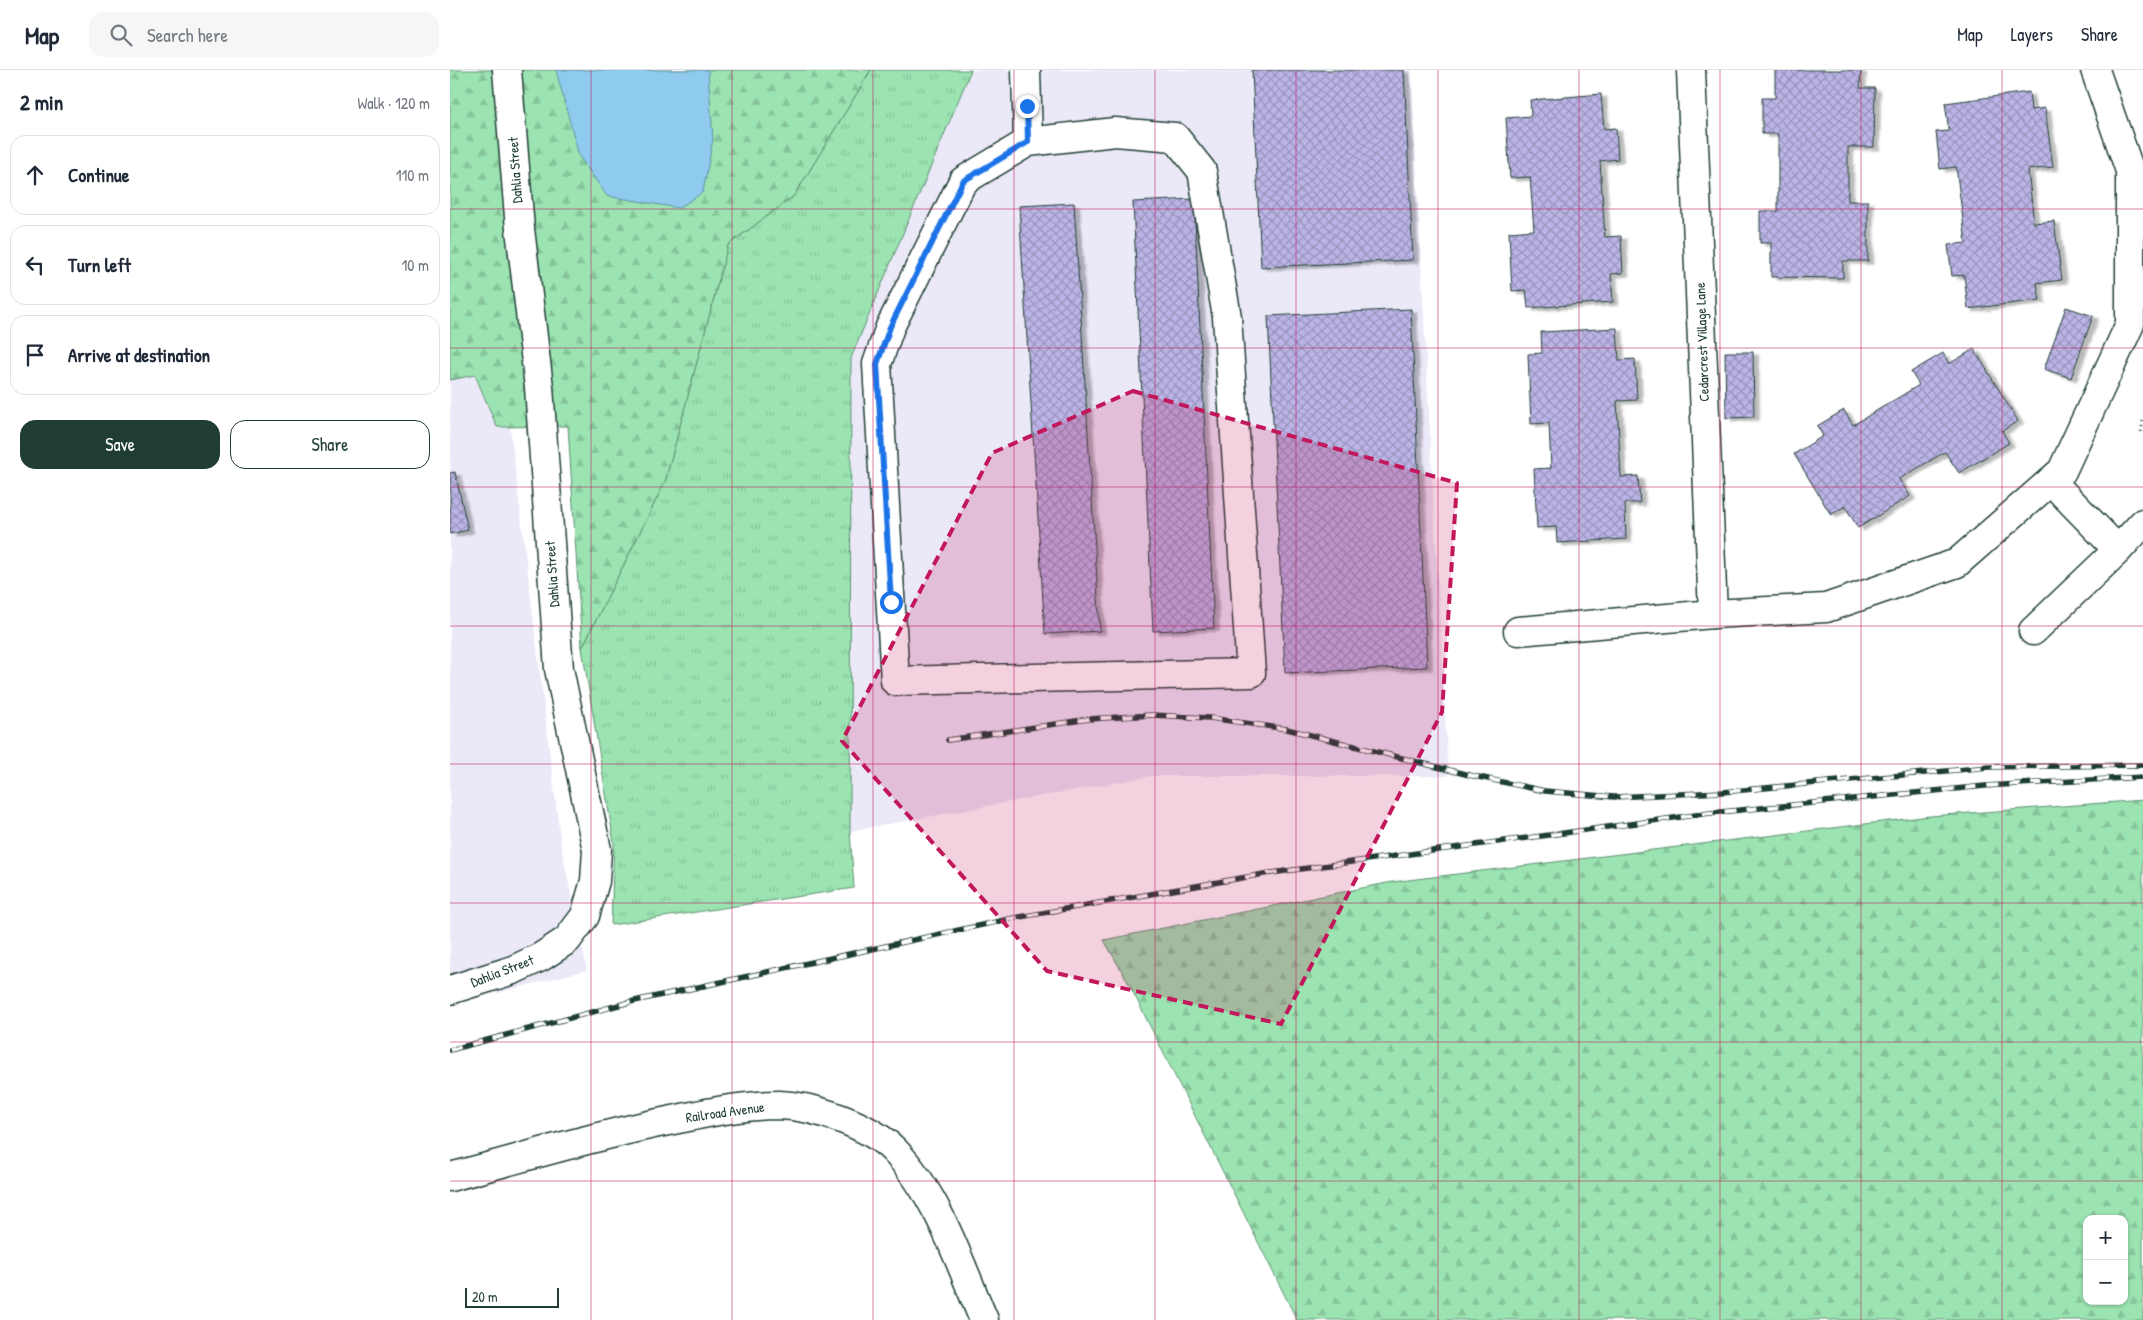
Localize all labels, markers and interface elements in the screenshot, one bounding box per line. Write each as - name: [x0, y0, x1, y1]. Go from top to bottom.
- search box: [89, 12, 439, 57]
- text: Map: [25, 19, 59, 51]
- icon: search: [107, 21, 135, 49]
- text: Search here: [147, 22, 228, 48]
- text: Map: [1957, 22, 1983, 47]
- text: Layers: [2011, 22, 2053, 47]
- text: Share: [2081, 22, 2118, 47]
- text: 2 min: [20, 88, 63, 117]
- text: Walk · 120 m: [357, 92, 430, 114]
- route end: [1016, 95, 1039, 118]
- street label: Dahlia Street: [503, 136, 526, 204]
- icon: ahead: [21, 161, 49, 189]
- text: Continue: [68, 162, 129, 188]
- text: 110 m: [396, 164, 429, 186]
- icon: left: [21, 251, 49, 279]
- text: Turn left: [68, 252, 131, 278]
- text: 10 m: [401, 254, 429, 276]
- street label: Cedarcrest Village Lane: [1690, 281, 1714, 402]
- icon: arrive: [21, 341, 49, 369]
- text: Arrive at destination: [68, 342, 210, 368]
- button: Save: [20, 420, 220, 469]
- button: Share: [230, 420, 430, 469]
- street label: Dahlia Street: [540, 540, 563, 608]
- route start: [880, 591, 903, 614]
- street label: Dahlia Street: [468, 950, 536, 991]
- street label: Railroad Avenue: [684, 1097, 766, 1126]
- map controls: [2083, 1215, 2128, 1305]
- button: +: [2083, 1215, 2128, 1260]
- button: −: [2083, 1260, 2128, 1305]
- scale bar: [465, 1285, 559, 1308]
- text: 20 m: [472, 1287, 498, 1306]

